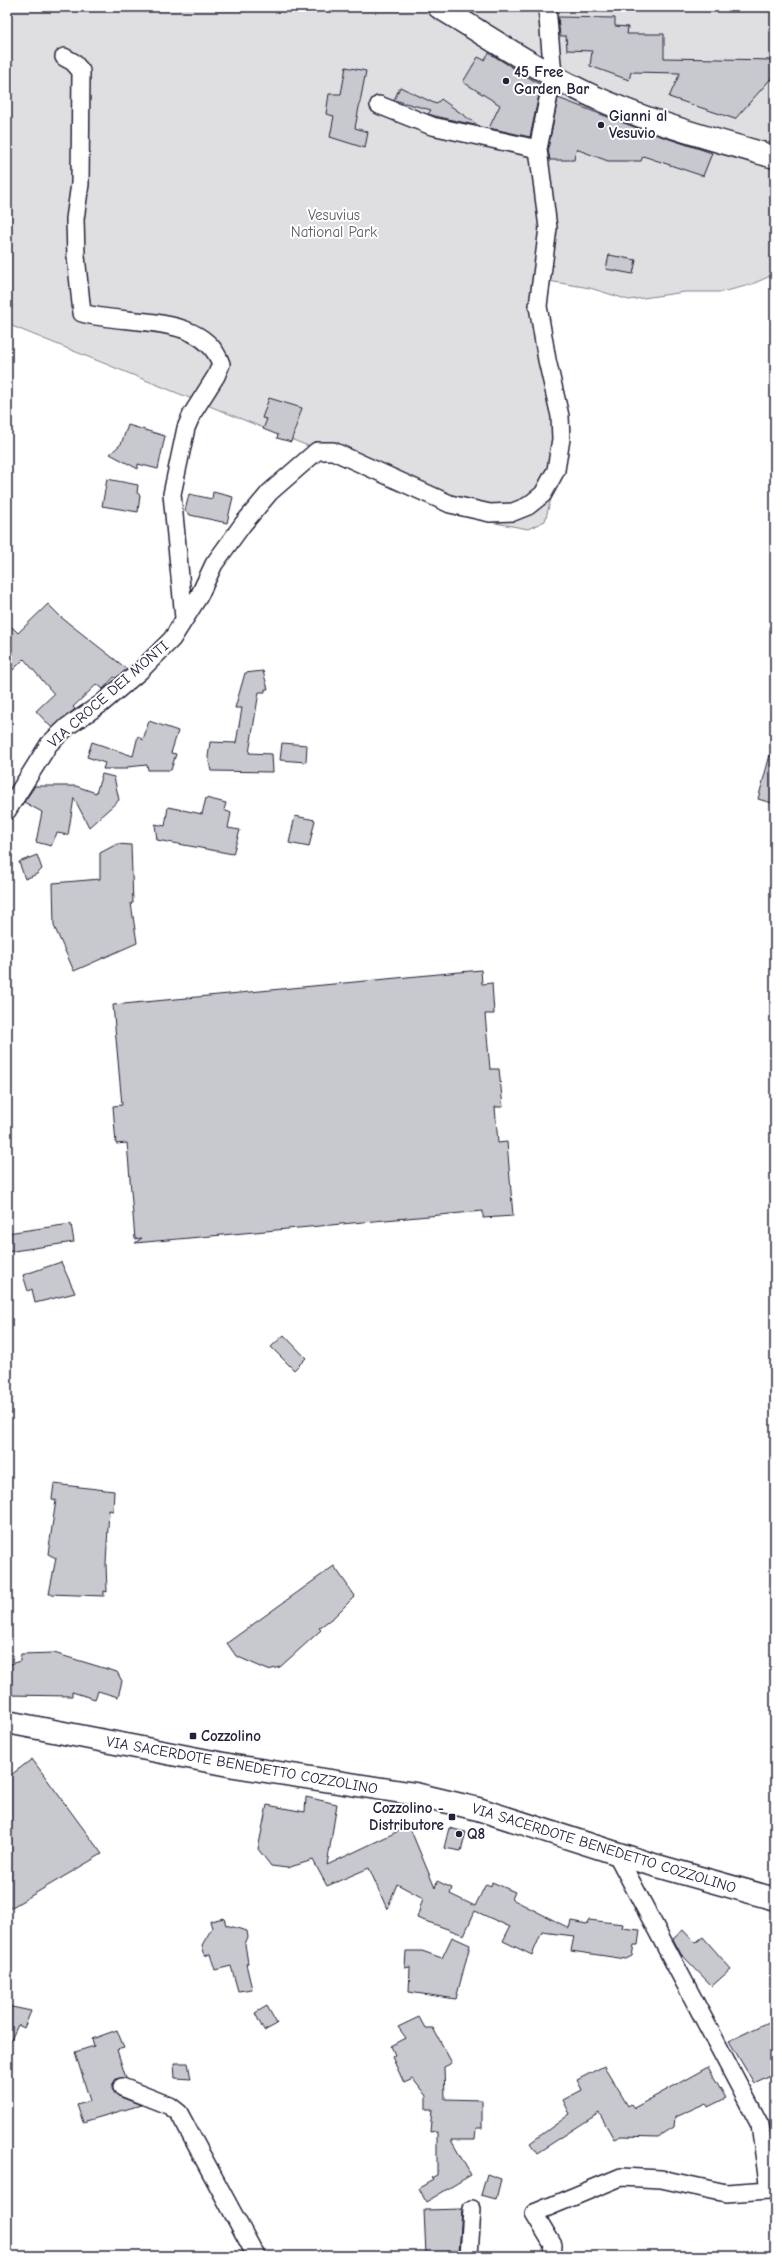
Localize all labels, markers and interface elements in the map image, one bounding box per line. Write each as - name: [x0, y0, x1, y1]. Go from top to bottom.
- place label: 45 Free Garden Bar: [514, 63, 589, 98]
- marker: 45 Free Garden Bar: [501, 76, 511, 86]
- place label: Gianni al Vesuvio: [609, 107, 667, 142]
- marker: Gianni al Vesuvio: [596, 120, 606, 130]
- park label: Vesuvius National Park: [291, 206, 378, 241]
- street label: VIA CROCE DEI MONTI: [44, 637, 172, 751]
- place label: Cozzolino: [201, 1727, 261, 1745]
- marker: Cozzolino: [188, 1731, 198, 1741]
- street label: VIA SACERDOTE BENEDETTO COZZOLINO: [105, 1732, 379, 1798]
- place label: Cozzolino - Distributore: [369, 1799, 444, 1834]
- street label: VIA SACERDOTE BENEDETTO COZZOLINO: [470, 1799, 738, 1897]
- marker: Cozzolino - Distributore: [447, 1812, 457, 1822]
- place label: Q8: [467, 1825, 485, 1843]
- marker: Q8: [454, 1829, 464, 1839]

